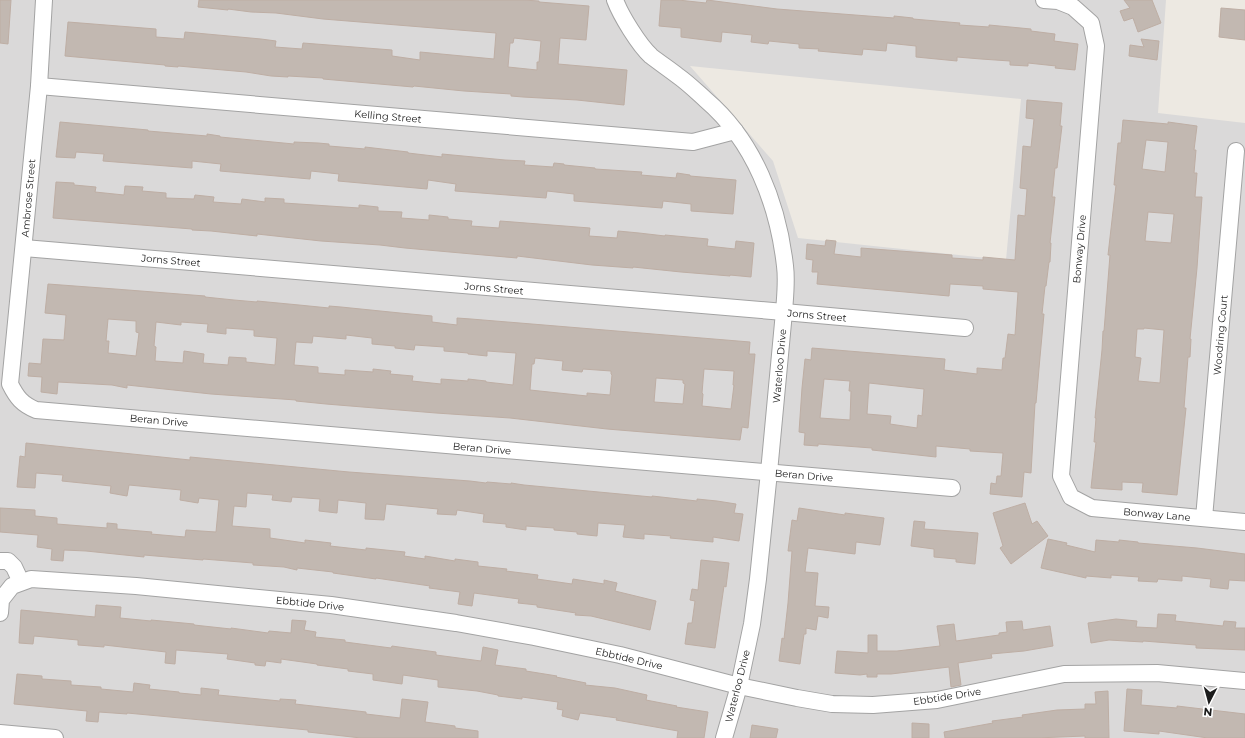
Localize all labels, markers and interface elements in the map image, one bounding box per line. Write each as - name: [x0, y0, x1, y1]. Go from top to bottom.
- street label: Kelling Street: [354, 107, 422, 126]
- street label: Ambrose Street: [19, 158, 38, 238]
- street label: Bonway Drive: [1070, 214, 1089, 284]
- street label: Jorns Street: [140, 251, 201, 270]
- street label: Jorns Street: [463, 279, 524, 298]
- street label: Woodring Court: [1211, 294, 1230, 376]
- street label: Jorns Street: [786, 306, 847, 325]
- street label: Waterloo Drive: [770, 328, 789, 404]
- street label: Beran Drive: [129, 411, 189, 430]
- street label: Beran Drive: [452, 439, 512, 458]
- street label: Beran Drive: [774, 466, 834, 485]
- street label: Bonway Lane: [1123, 505, 1191, 524]
- street label: Ebbtide Drive: [275, 593, 345, 614]
- street label: Ebbtide Drive: [594, 644, 664, 673]
- street label: Waterloo Drive: [722, 648, 753, 724]
- north arrow: [1189, 682, 1229, 722]
- street label: Ebbtide Drive: [912, 685, 982, 708]
- text: N: [1203, 705, 1213, 719]

